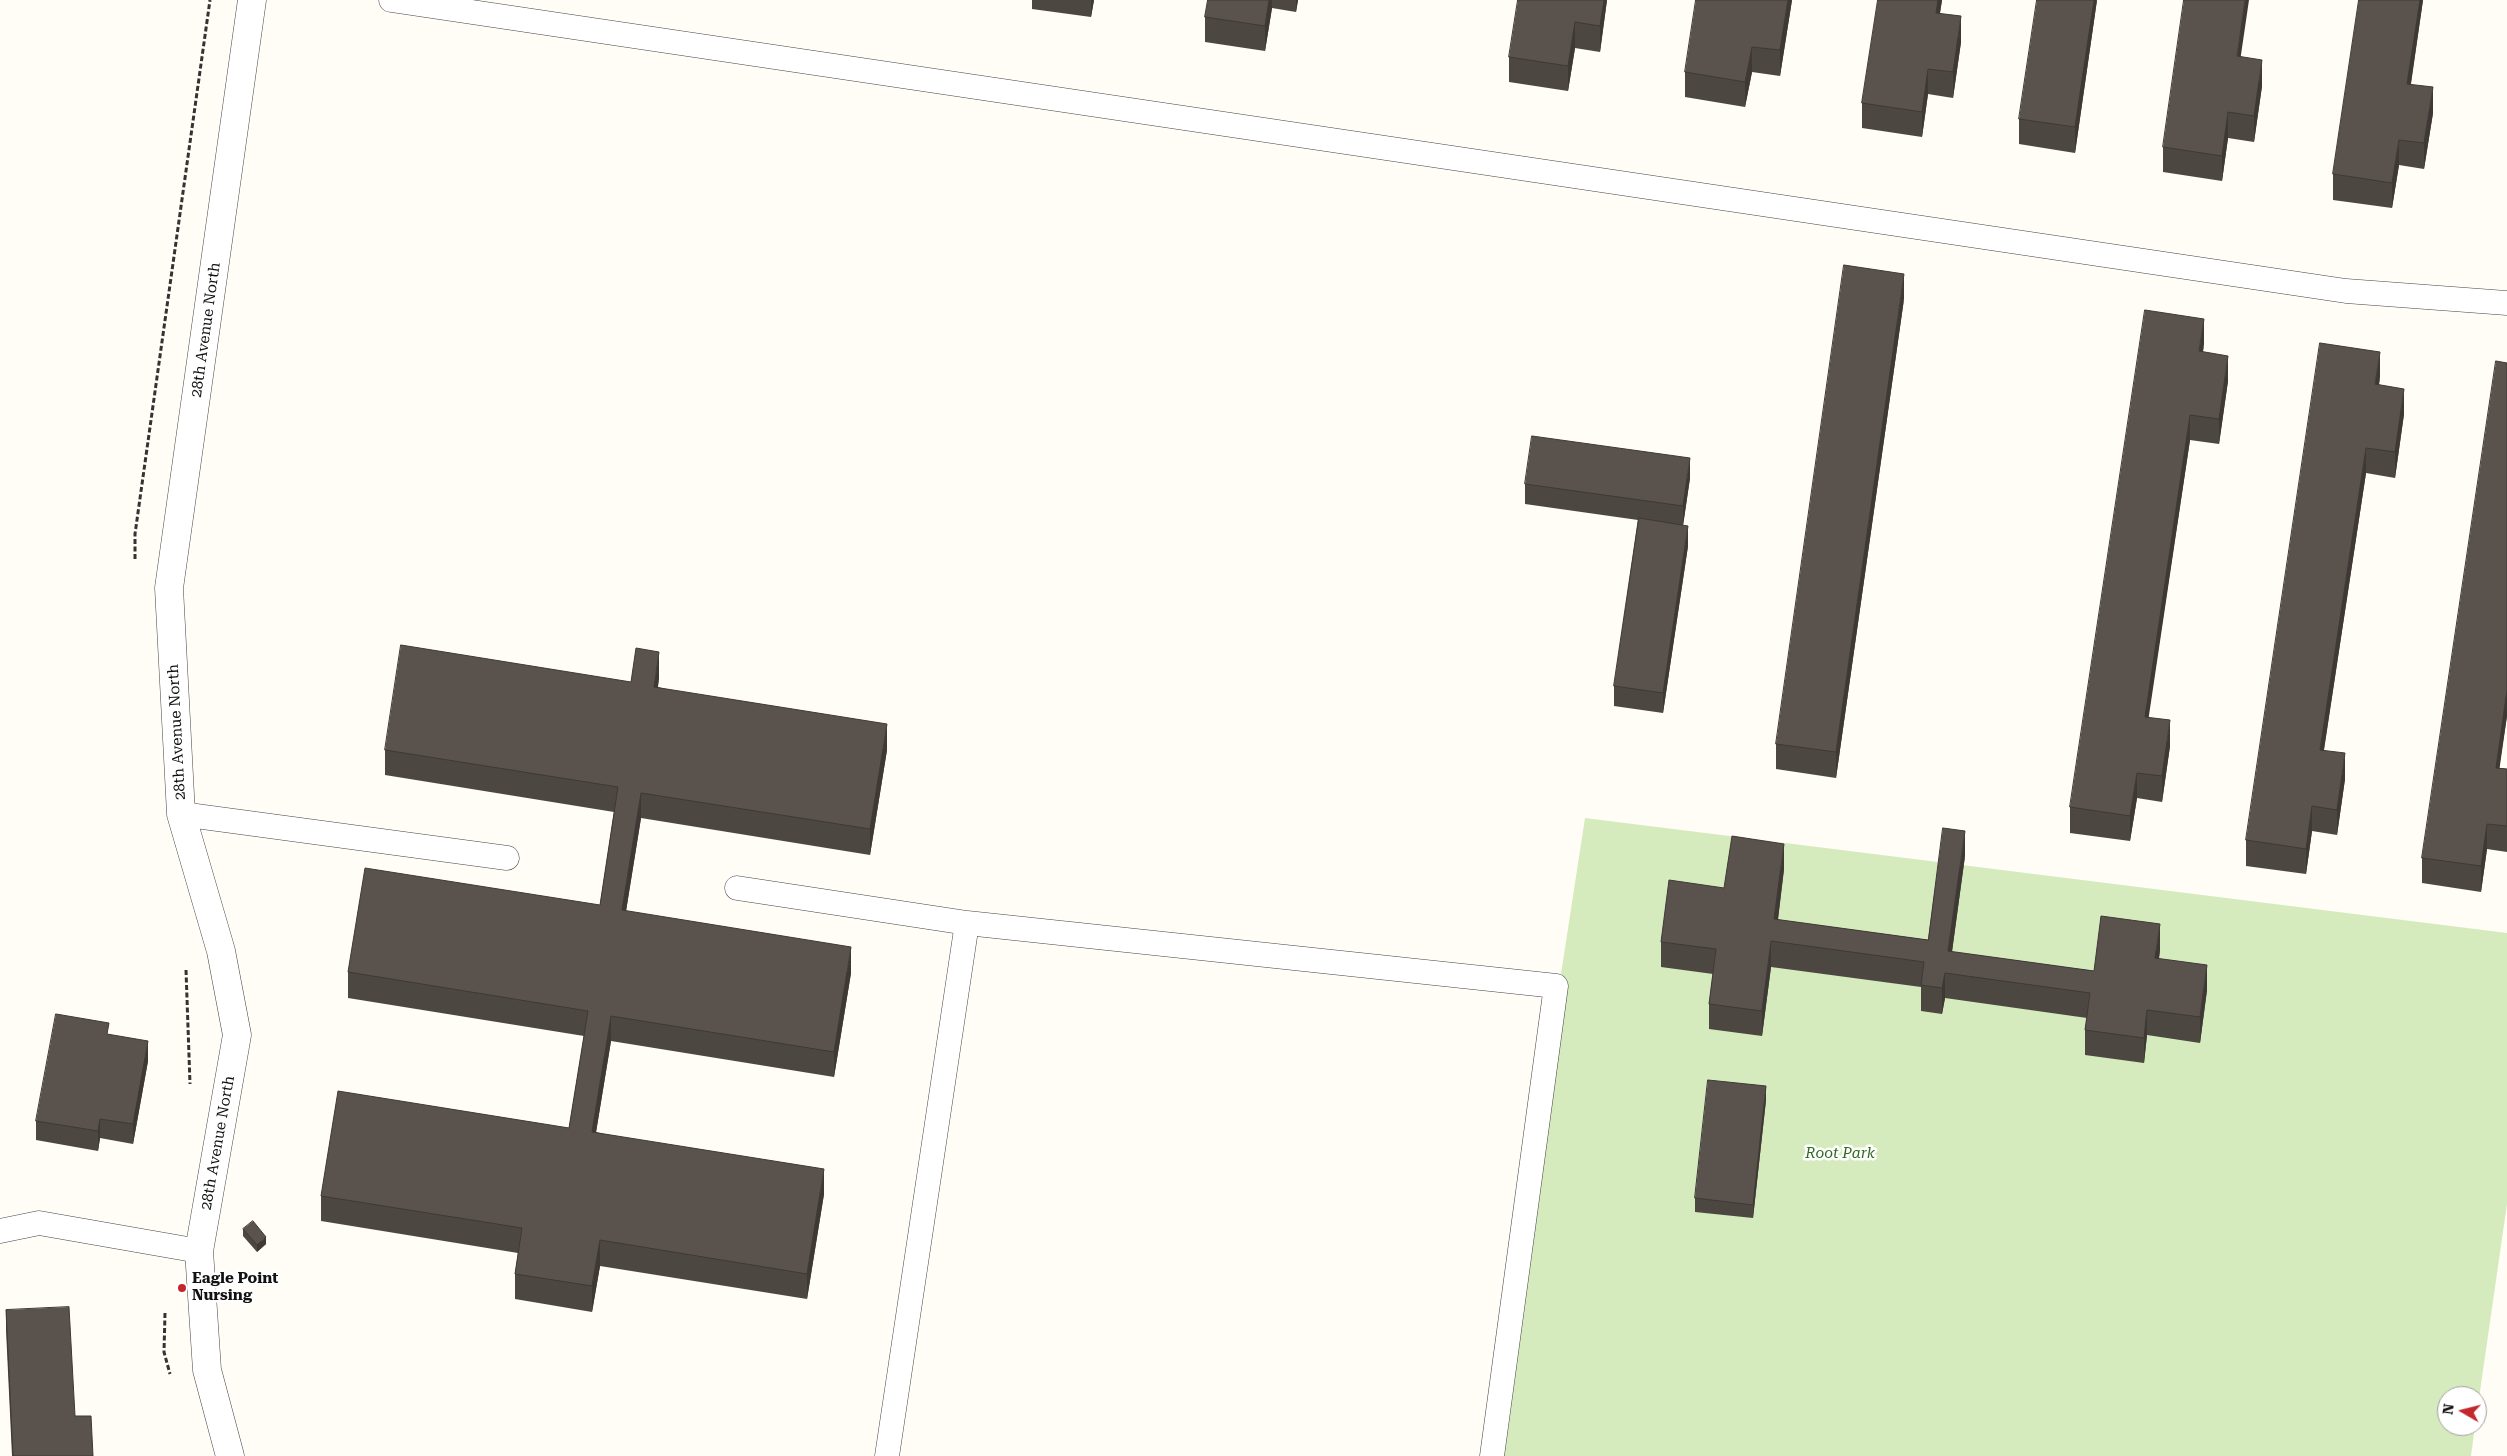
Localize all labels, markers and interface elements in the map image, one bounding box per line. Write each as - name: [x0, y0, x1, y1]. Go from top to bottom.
- street label: 28th Avenue North: [188, 261, 224, 399]
- street label: 28th Avenue North: [164, 664, 190, 800]
- street label: 28th Avenue North: [197, 1074, 239, 1212]
- park label: Root Park: [1805, 1145, 1875, 1163]
- place label: Eagle Point Nursing: [192, 1270, 278, 1305]
- marker: Eagle Point Nursing: [176, 1282, 188, 1294]
- north arrow: [2437, 1386, 2487, 1436]
- text: N: [2439, 1403, 2457, 1416]

